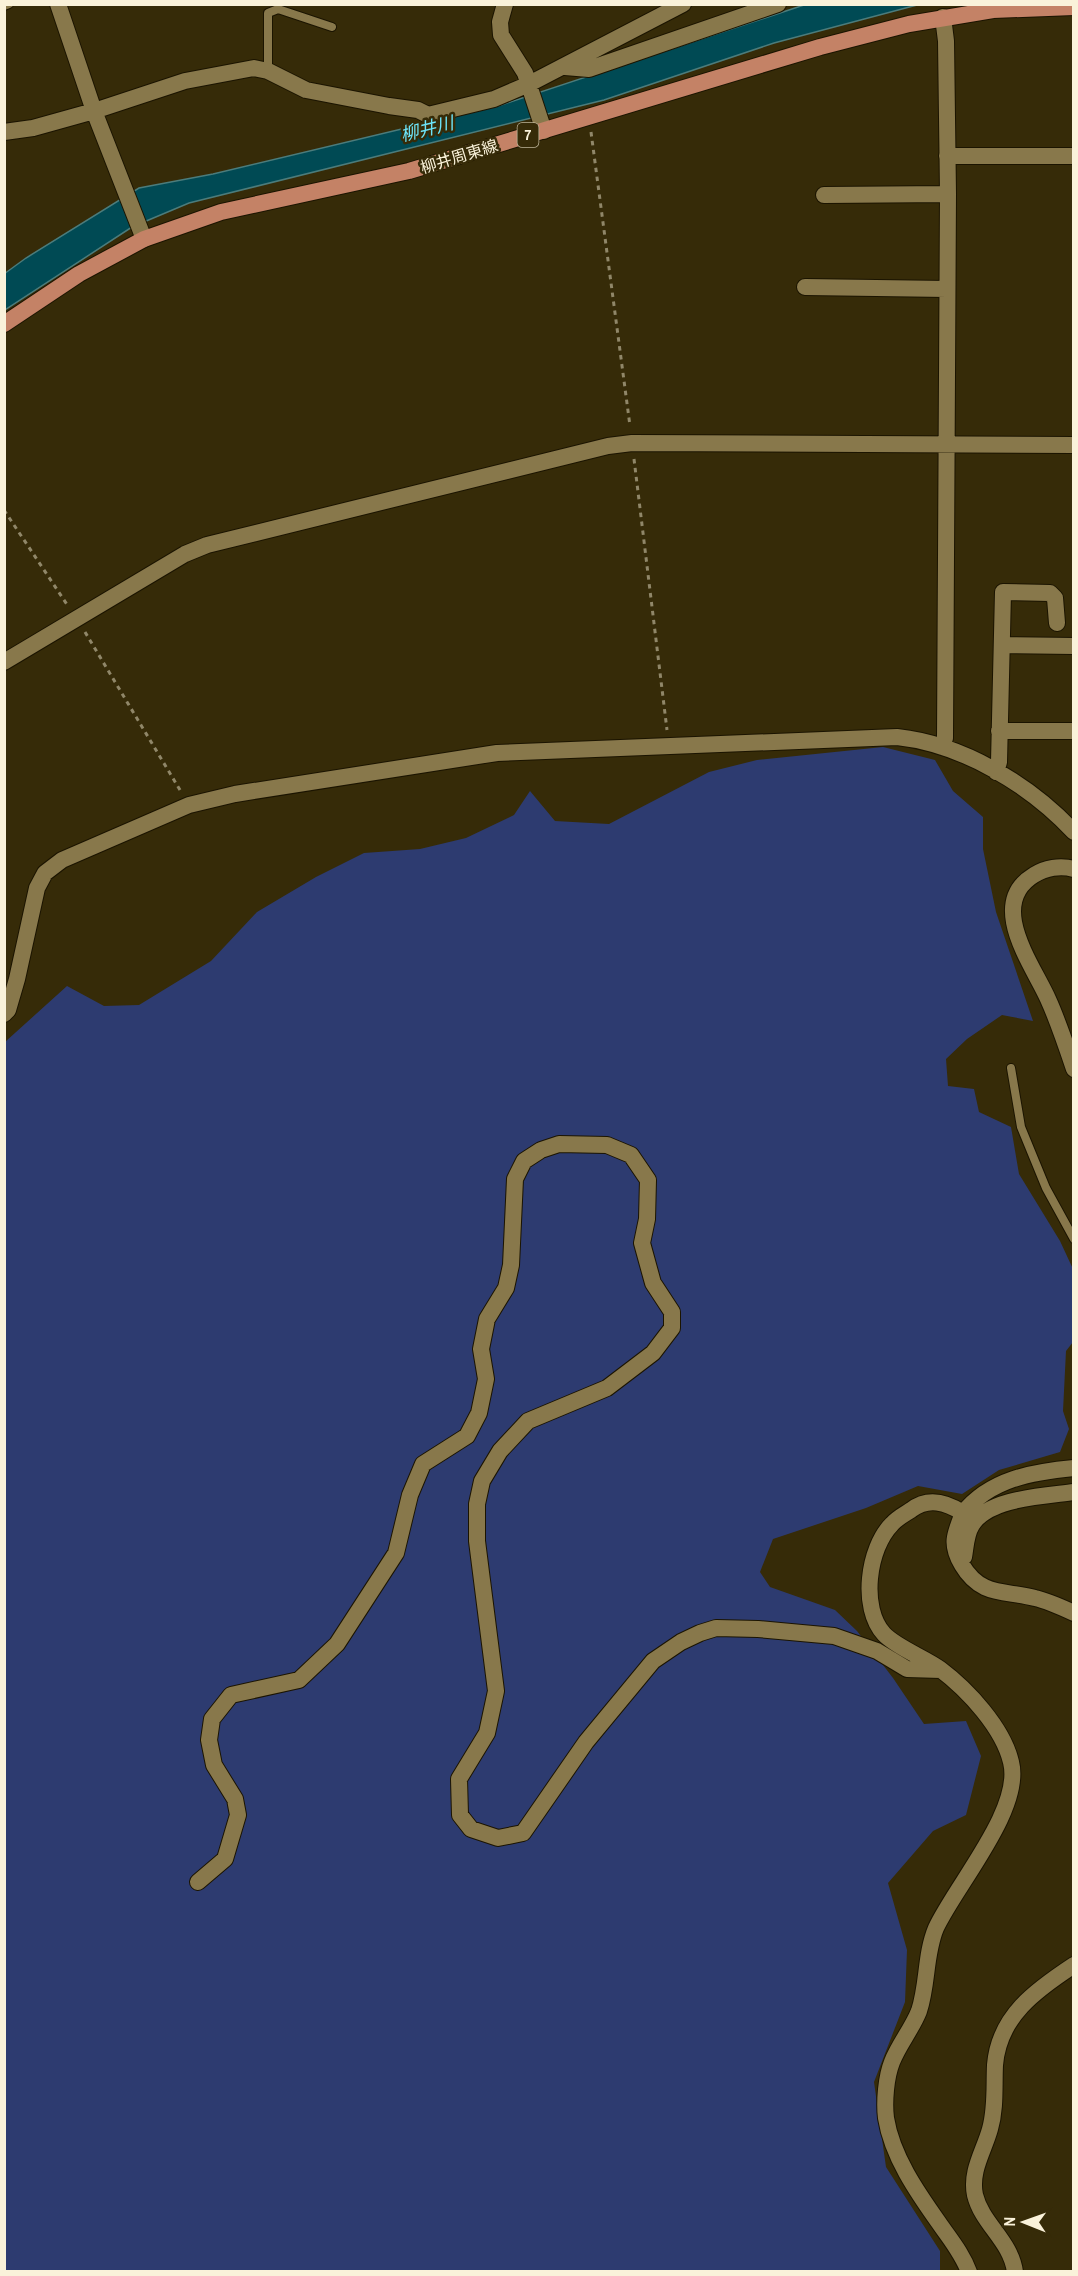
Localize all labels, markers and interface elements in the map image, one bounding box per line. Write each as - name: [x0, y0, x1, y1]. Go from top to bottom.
- water label: 柳井川: [398, 109, 458, 147]
- road number: 7: [518, 123, 538, 147]
- street label: 柳井周東線: [418, 134, 500, 178]
- north arrow: [994, 2192, 1054, 2252]
- text: N: [998, 2217, 1020, 2227]

